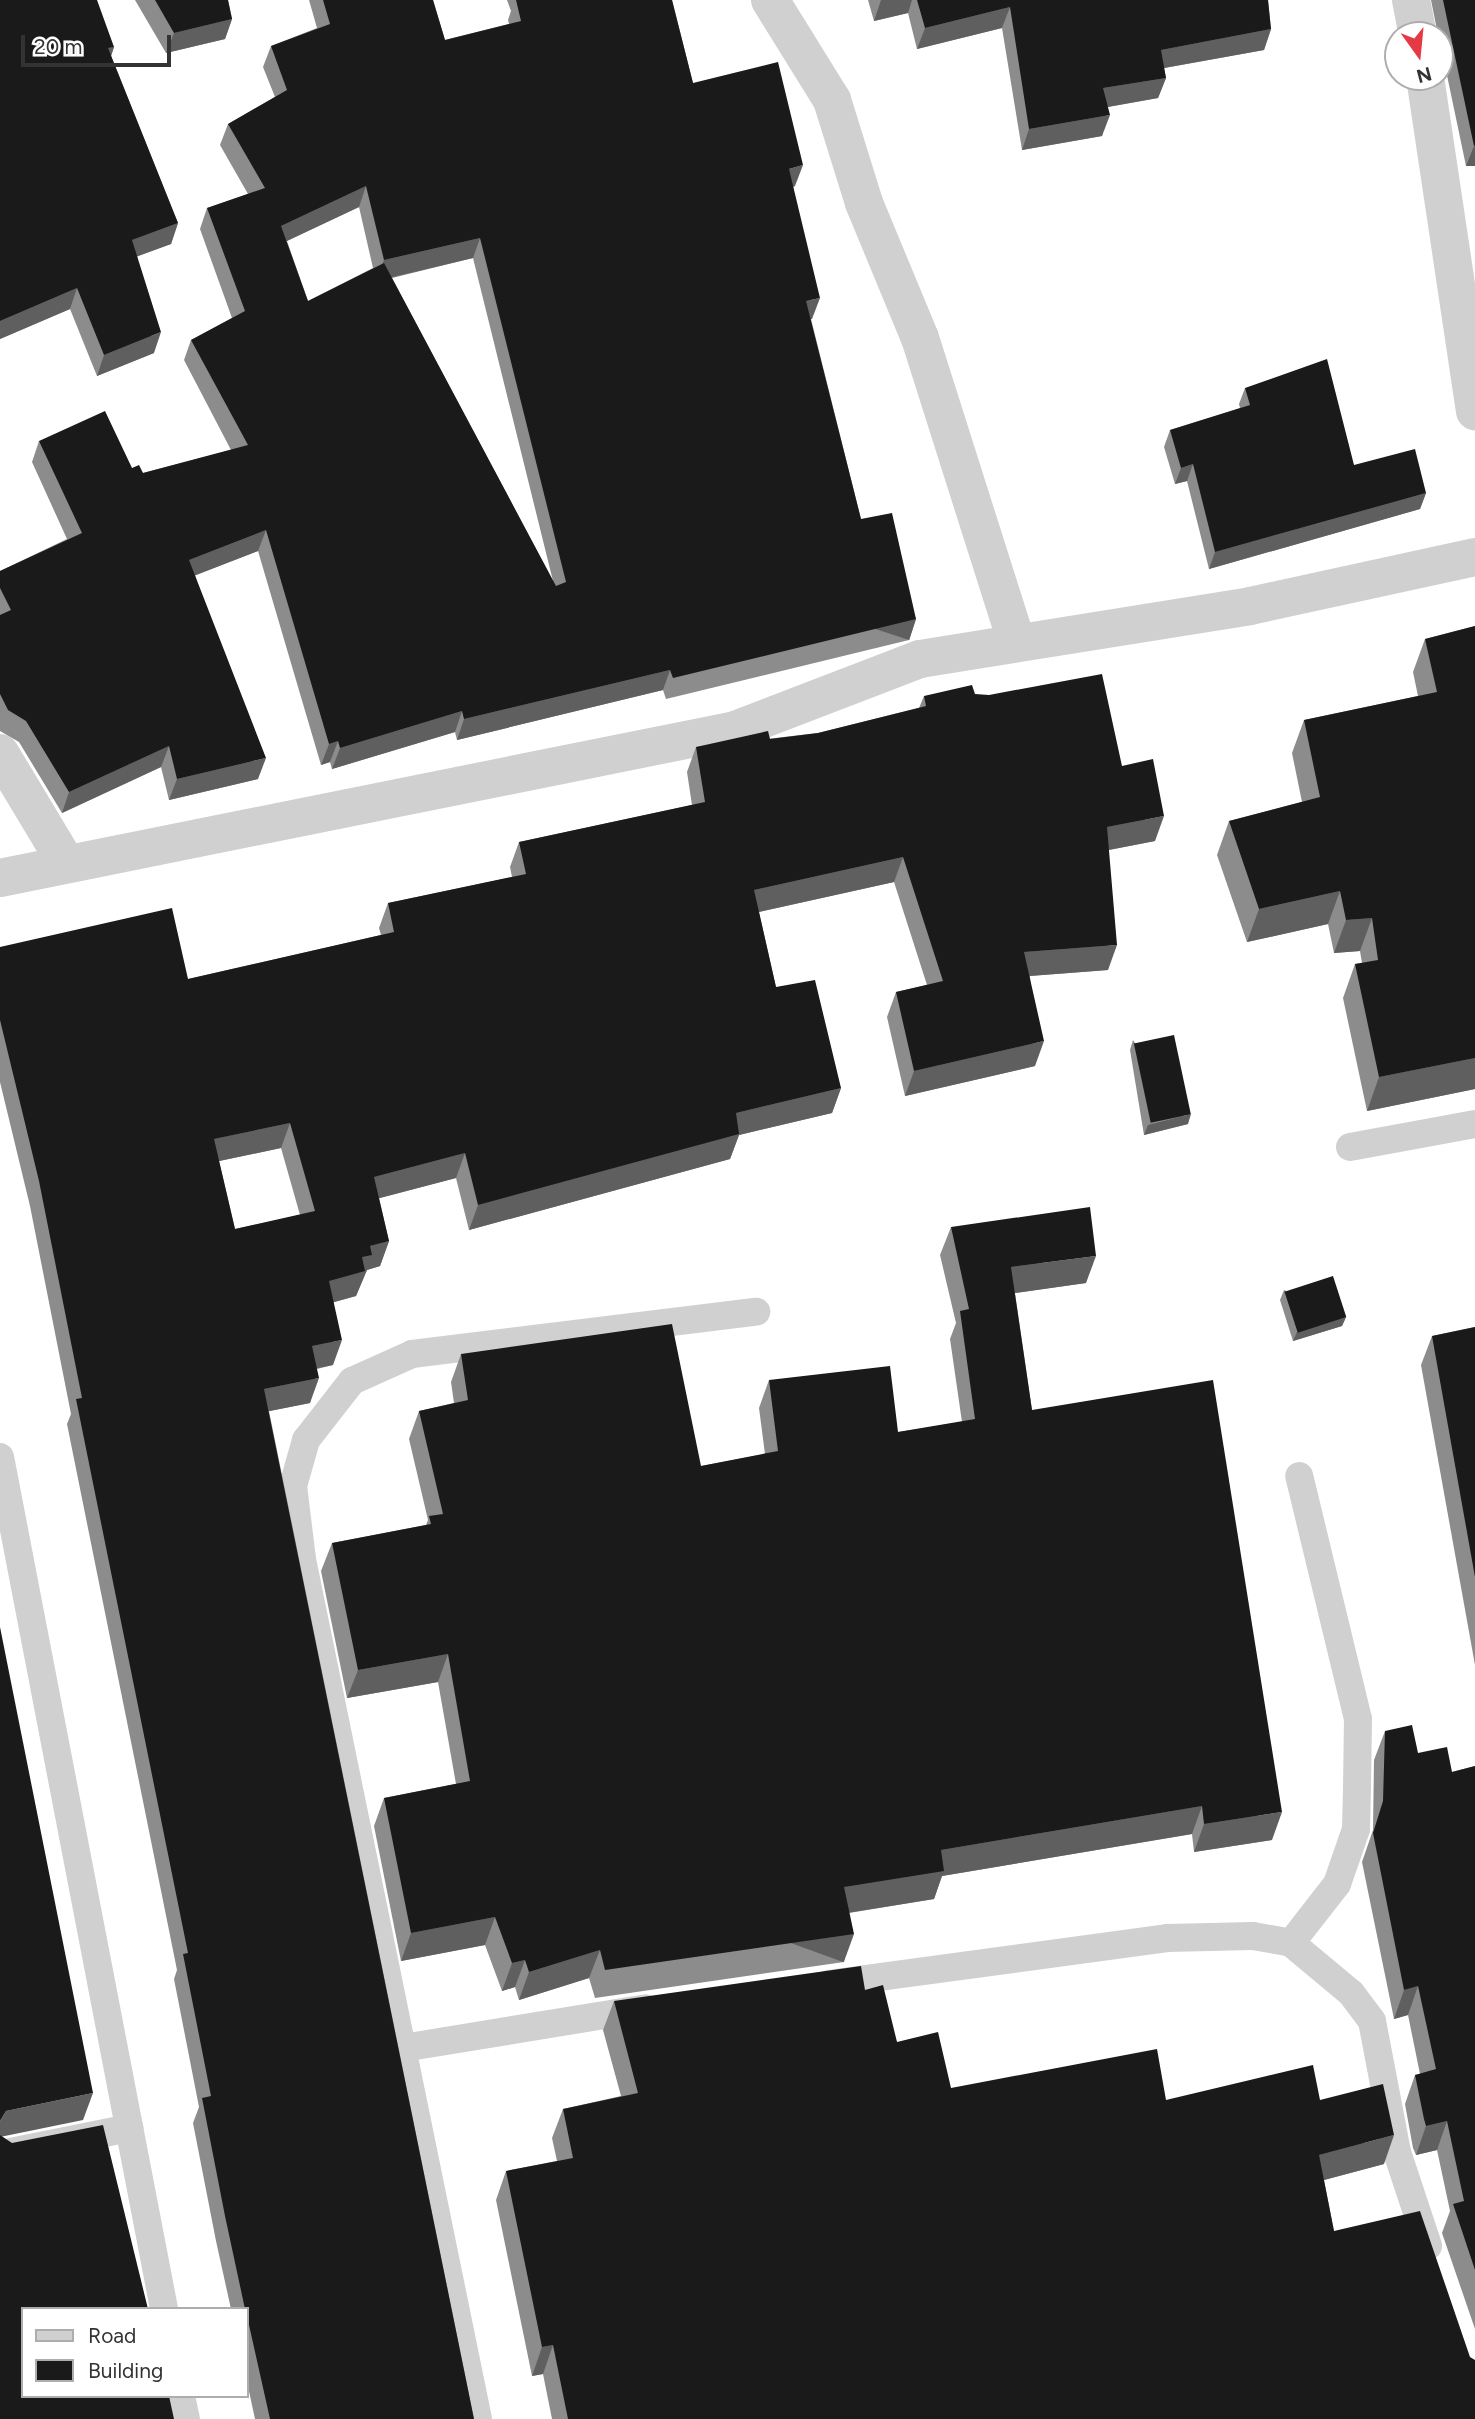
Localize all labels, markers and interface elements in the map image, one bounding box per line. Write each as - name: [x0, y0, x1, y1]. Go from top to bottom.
- scale bar: [24, 21, 175, 65]
- north arrow: [1384, 21, 1454, 91]
- text: 20 m: [34, 34, 82, 59]
- text: N: [1414, 62, 1434, 88]
- legend: [21, 2307, 248, 2398]
- text: Road: [88, 2323, 136, 2348]
- text: Building: [88, 2358, 163, 2383]

